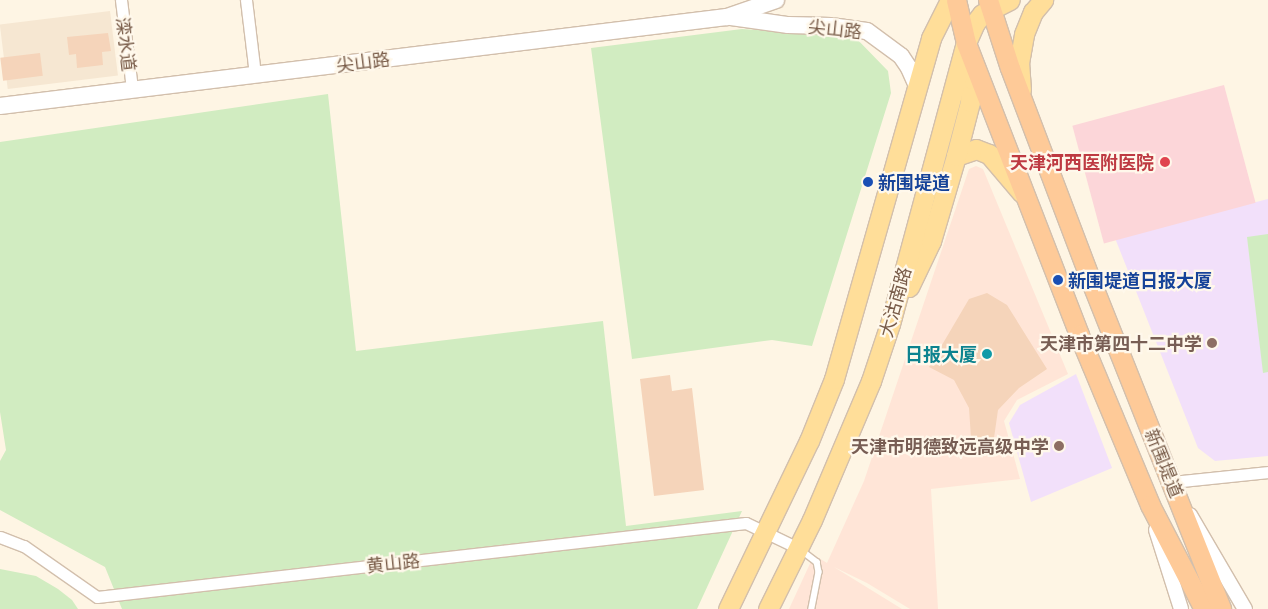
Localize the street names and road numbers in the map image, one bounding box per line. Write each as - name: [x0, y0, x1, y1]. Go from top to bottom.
- street label: 尖山路: [807, 15, 863, 43]
- street label: 滦水道: [112, 16, 140, 72]
- street label: 尖山路: [335, 48, 391, 76]
- street label: 大沽南路: [875, 264, 915, 340]
- street label: 新围堤道: [1141, 426, 1187, 500]
- street label: 黄山路: [365, 549, 421, 577]

